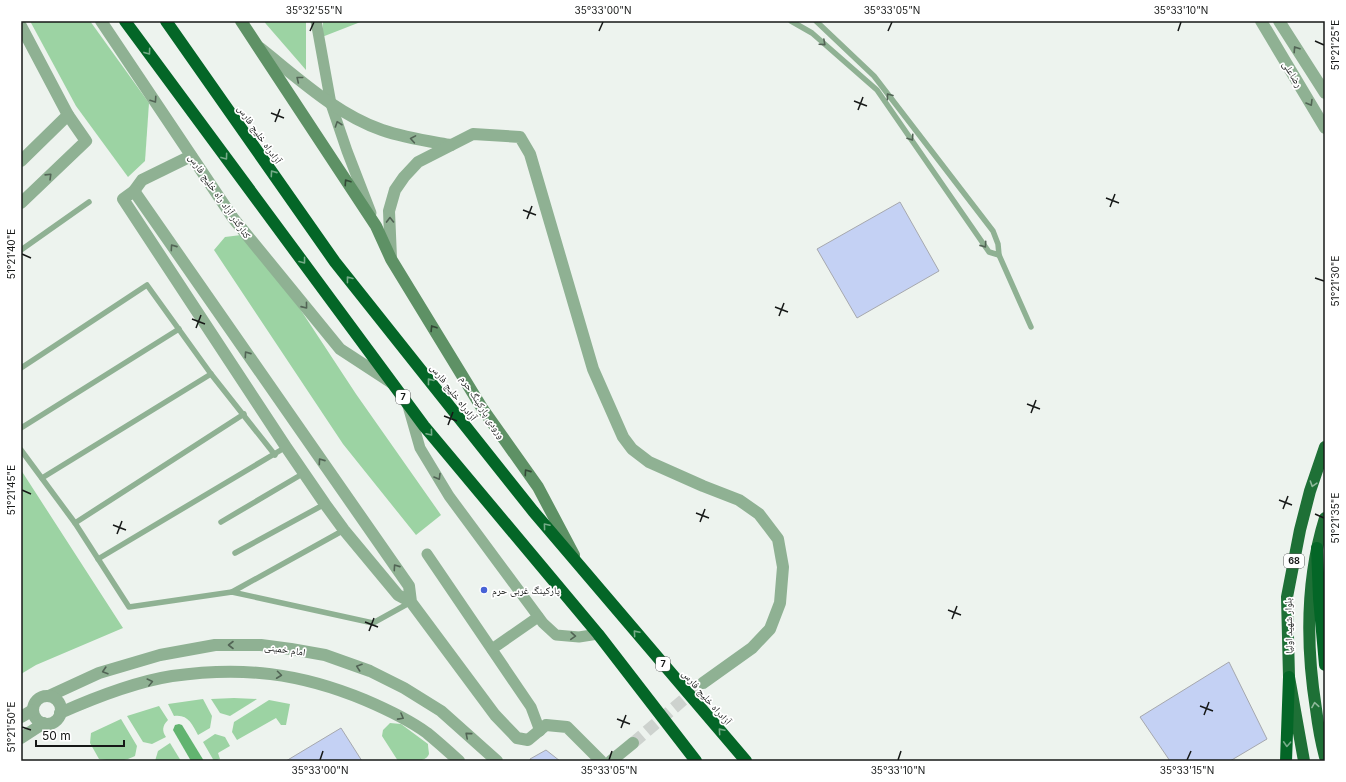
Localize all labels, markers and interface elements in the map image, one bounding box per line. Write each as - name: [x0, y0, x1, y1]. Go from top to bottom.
- text: 35°32'55"N: [286, 4, 342, 16]
- text: 35°33'00"N: [575, 4, 631, 16]
- text: 35°33'05"N: [864, 4, 920, 16]
- text: 35°33'10"N: [1154, 4, 1208, 16]
- text: 51°21'25"E: [1329, 20, 1341, 70]
- one-way arrow: [818, 39, 826, 46]
- one-way arrow: [1294, 46, 1301, 53]
- one-way arrow: [143, 48, 150, 55]
- street label: رضاعلی: [1280, 59, 1306, 90]
- one-way arrow: [297, 77, 304, 84]
- one-way arrow: [887, 94, 894, 101]
- one-way arrow: [149, 96, 156, 103]
- one-way arrow: [1305, 99, 1313, 106]
- street label: آزادراه خلیج فارس: [235, 103, 285, 166]
- one-way arrow: [334, 121, 342, 128]
- one-way arrow: [906, 134, 913, 141]
- one-way arrow: [410, 135, 416, 144]
- street label: کنارگذر آزاد راه خلیج فارس: [185, 151, 254, 241]
- one-way arrow: [220, 152, 227, 159]
- one-way arrow: [271, 171, 278, 178]
- one-way arrow: [44, 174, 52, 181]
- one-way arrow: [344, 179, 352, 186]
- one-way arrow: [386, 217, 394, 223]
- text: 51°21'40"E: [5, 229, 17, 279]
- one-way arrow: [979, 241, 987, 248]
- one-way arrow: [171, 245, 178, 252]
- text: 51°21'30"E: [1329, 255, 1341, 307]
- one-way arrow: [298, 257, 305, 264]
- one-way arrow: [347, 276, 354, 284]
- one-way arrow: [300, 301, 307, 309]
- one-way arrow: [430, 325, 437, 332]
- one-way arrow: [244, 351, 252, 358]
- street label: آزادراه خلیج فارس: [427, 361, 480, 424]
- street label: ورودی پارکینگ حرم: [456, 373, 508, 442]
- one-way arrow: [427, 378, 434, 385]
- road number: 7: [396, 390, 410, 404]
- one-way arrow: [426, 428, 433, 435]
- one-way arrow: [319, 458, 326, 465]
- text: 51°21'45"E: [5, 465, 17, 515]
- one-way arrow: [525, 469, 532, 476]
- one-way arrow: [433, 473, 440, 480]
- one-way arrow: [1309, 481, 1318, 488]
- text: 51°21'35"E: [1329, 493, 1341, 543]
- one-way arrow: [543, 524, 550, 531]
- road number: 68: [1284, 554, 1304, 568]
- one-way arrow: [394, 565, 401, 572]
- place label: پارکینگ غربی حرم: [492, 584, 560, 598]
- marker: پارکینگ غربی حرم: [479, 585, 489, 595]
- street label: بلوار شهید اوليا: [1282, 598, 1295, 654]
- one-way arrow: [634, 630, 641, 637]
- one-way arrow: [570, 632, 576, 641]
- street label: امام خمینی: [264, 640, 306, 660]
- one-way arrow: [228, 641, 234, 649]
- road number: 7: [656, 657, 670, 671]
- one-way arrow: [355, 663, 362, 672]
- one-way arrow: [101, 666, 108, 675]
- street label: آزادراه خلیج فارس: [679, 667, 734, 728]
- one-way arrow: [276, 670, 282, 679]
- one-way arrow: [146, 678, 153, 686]
- text: 51°21'50"E: [5, 702, 17, 752]
- one-way arrow: [1311, 702, 1320, 708]
- one-way arrow: [396, 713, 404, 720]
- scale bar: [36, 722, 124, 748]
- text: 50 m: [42, 728, 71, 743]
- one-way arrow: [718, 729, 725, 736]
- one-way arrow: [466, 733, 473, 740]
- one-way arrow: [1283, 741, 1292, 747]
- text: 35°33'00"N: [292, 764, 348, 776]
- text: 35°33'05"N: [581, 764, 637, 776]
- text: 35°33'10"N: [871, 764, 925, 776]
- text: 35°33'15"N: [1160, 764, 1214, 776]

